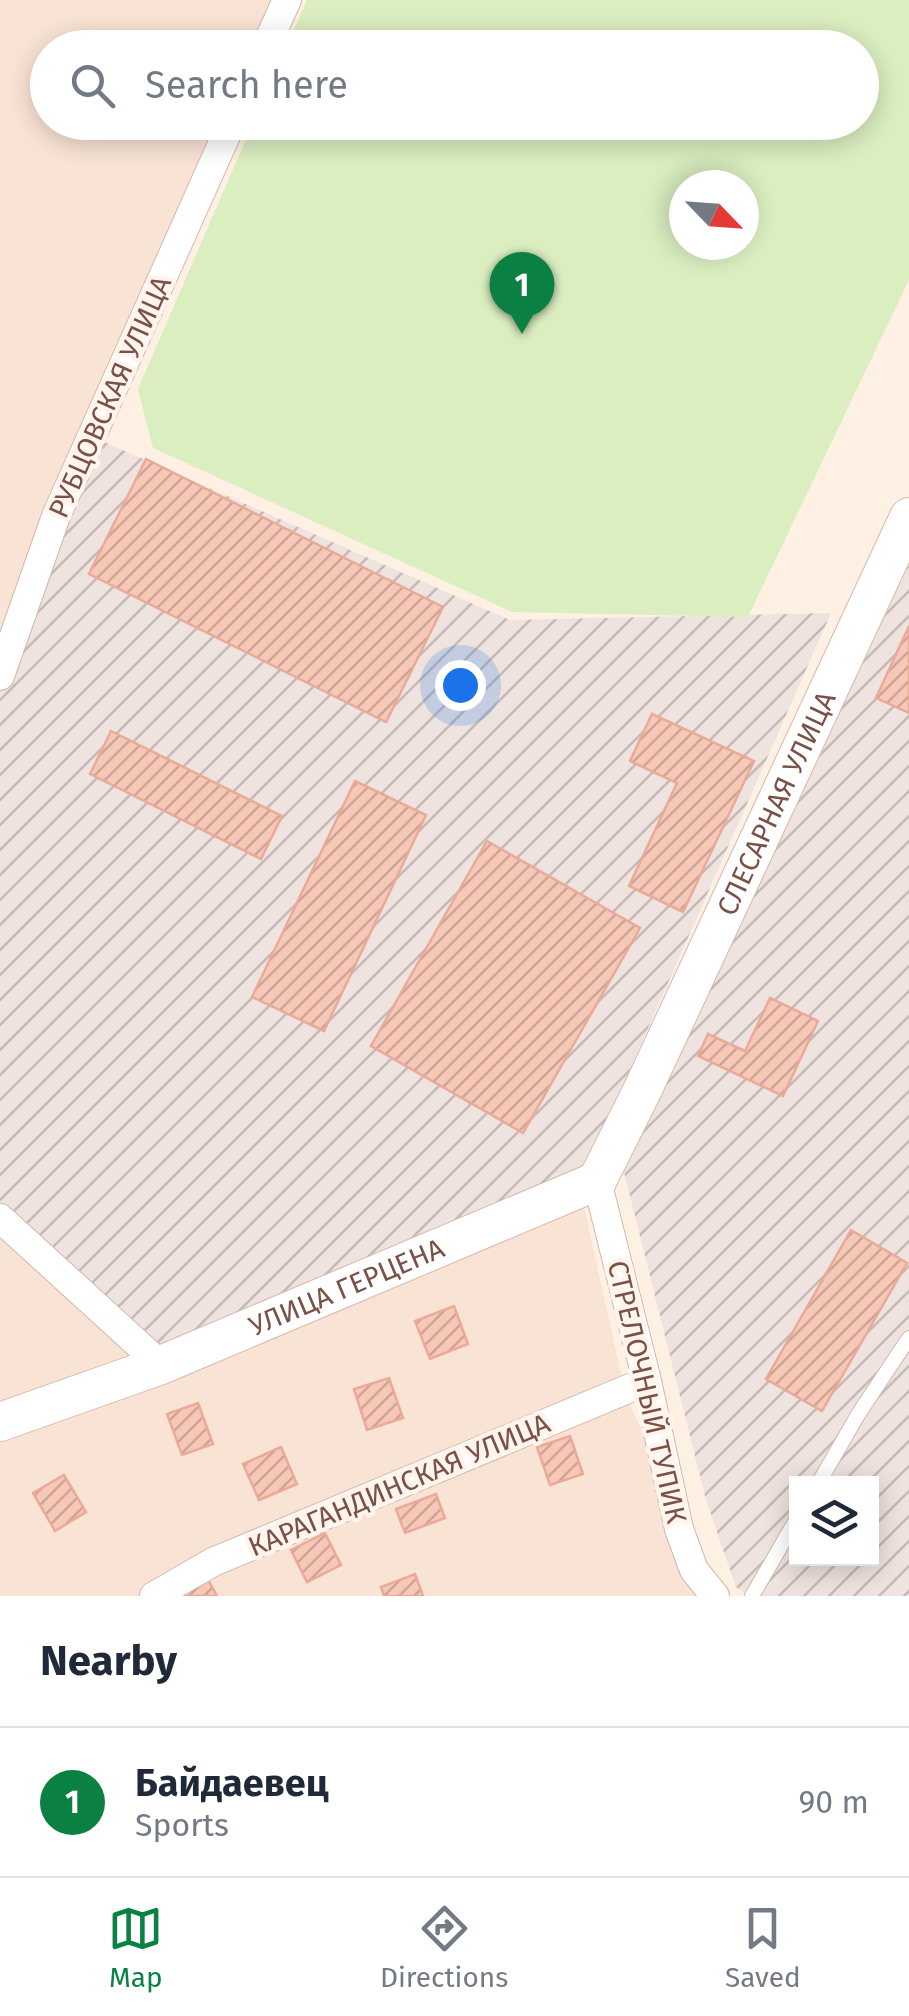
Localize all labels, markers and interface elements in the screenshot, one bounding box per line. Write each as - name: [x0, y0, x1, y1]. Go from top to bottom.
- search box: [30, 30, 879, 140]
- icon: search: [65, 58, 120, 113]
- text: Search here: [145, 62, 348, 108]
- north arrow: [669, 170, 759, 260]
- pin: 1: [490, 252, 554, 334]
- street label: РУБЦОВСКАЯ УЛИЦА: [42, 271, 178, 523]
- your location: [435, 660, 486, 711]
- street label: СЛЕСАРНАЯ УЛИЦА: [710, 686, 842, 920]
- street label: УЛИЦА ГЕРЦЕНА: [244, 1231, 449, 1342]
- street label: СТРЕЛОЧНЫЙ ТУПИК: [601, 1257, 693, 1527]
- street label: КАРАГАНДИНСКАЯ УЛИЦА: [243, 1406, 555, 1564]
- map controls: [789, 1476, 879, 1566]
- button: layers: [789, 1476, 879, 1566]
- text: Nearby: [40, 1636, 177, 1686]
- text: Байдаевец: [135, 1760, 328, 1806]
- text: 1: [65, 1783, 80, 1821]
- text: 90 m: [798, 1783, 869, 1821]
- text: Sports: [135, 1806, 229, 1844]
- tab: Map: [108, 1901, 163, 1994]
- tab: Directions: [380, 1901, 508, 1994]
- tab: Saved: [725, 1901, 801, 1994]

